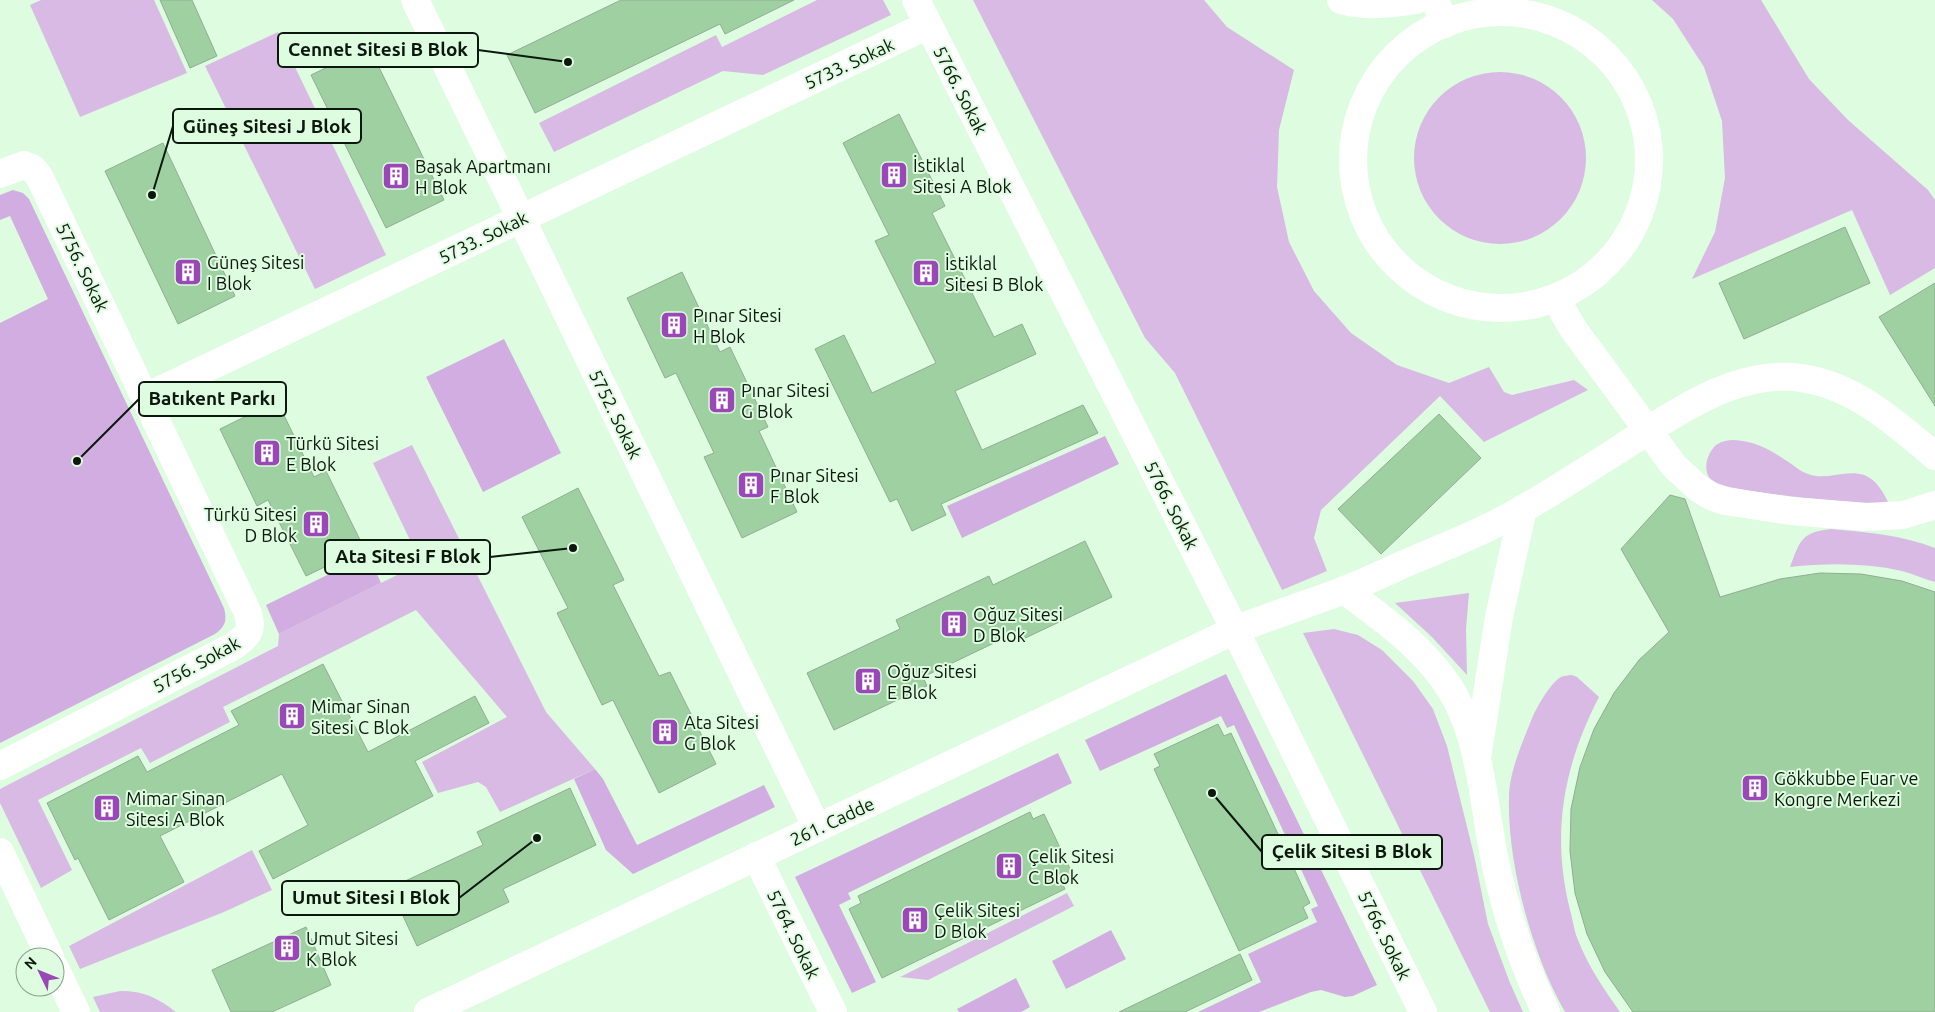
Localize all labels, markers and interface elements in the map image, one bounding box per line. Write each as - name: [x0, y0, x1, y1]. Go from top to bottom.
- callout: Cennet Sitesi B Blok: [278, 33, 478, 67]
- street label: 5733. Sokak: [801, 34, 897, 92]
- text: Cennet Sitesi B Blok: [288, 38, 468, 60]
- street label: 5766. Sokak: [930, 42, 992, 138]
- callout: Güneş Sitesi J Blok: [173, 109, 361, 143]
- text: Güneş Sitesi J Blok: [183, 115, 351, 137]
- place label: İstiklal Sitesi A Blok: [913, 155, 1012, 196]
- place label: Başak Apartmanı H Blok: [415, 156, 551, 197]
- building icon: İstiklal Sitesi A Blok: [879, 160, 909, 190]
- building icon: Başak Apartmanı H Blok: [381, 161, 411, 191]
- street label: 5733. Sokak: [435, 207, 531, 267]
- street label: 5756. Sokak: [53, 219, 113, 315]
- place label: Güneş Sitesi I Blok: [207, 252, 304, 293]
- place label: İstiklal Sitesi B Blok: [945, 253, 1043, 294]
- building icon: Güneş Sitesi I Blok: [173, 257, 203, 287]
- building icon: İstiklal Sitesi B Blok: [911, 258, 941, 288]
- place label: Pınar Sitesi H Blok: [693, 305, 782, 346]
- building icon: Pınar Sitesi H Blok: [659, 310, 689, 340]
- street label: 5752. Sokak: [586, 366, 646, 462]
- place label: Pınar Sitesi G Blok: [741, 380, 830, 421]
- callout: Batıkent Parkı: [139, 382, 286, 416]
- building icon: Pınar Sitesi G Blok: [707, 385, 737, 415]
- text: Batıkent Parkı: [149, 387, 275, 409]
- place label: Türkü Sitesi E Blok: [286, 433, 379, 474]
- building icon: Türkü Sitesi E Blok: [252, 438, 282, 468]
- street label: 5766. Sokak: [1141, 457, 1203, 553]
- place label: Pınar Sitesi F Blok: [770, 465, 859, 506]
- building icon: Pınar Sitesi F Blok: [736, 470, 766, 500]
- place label: Türkü Sitesi D Blok: [204, 504, 297, 545]
- building icon: Türkü Sitesi D Blok: [301, 509, 331, 539]
- callout: Ata Sitesi F Blok: [325, 540, 490, 574]
- text: Ata Sitesi F Blok: [335, 545, 481, 567]
- place label: Oğuz Sitesi D Blok: [973, 604, 1063, 645]
- building icon: Oğuz Sitesi D Blok: [939, 609, 969, 639]
- street label: 5756. Sokak: [149, 632, 243, 696]
- place label: Oğuz Sitesi E Blok: [887, 661, 977, 702]
- building icon: Oğuz Sitesi E Blok: [853, 666, 883, 696]
- place label: Mimar Sinan Sitesi C Blok: [311, 696, 410, 737]
- building icon: Mimar Sinan Sitesi C Blok: [277, 701, 307, 731]
- place label: Ata Sitesi G Blok: [684, 712, 759, 753]
- building icon: Ata Sitesi G Blok: [650, 717, 680, 747]
- place label: Gökkubbe Fuar ve Kongre Merkezi: [1774, 768, 1918, 809]
- building icon: Gökkubbe Fuar ve Kongre Merkezi: [1740, 773, 1770, 803]
- place label: Mimar Sinan Sitesi A Blok: [126, 788, 225, 829]
- building icon: Mimar Sinan Sitesi A Blok: [92, 793, 122, 823]
- street label: 261. Cadde: [787, 793, 877, 849]
- callout: Çelik Sitesi B Blok: [1262, 835, 1442, 869]
- text: Çelik Sitesi B Blok: [1272, 840, 1433, 862]
- place label: Çelik Sitesi C Blok: [1028, 846, 1114, 887]
- building icon: Çelik Sitesi C Blok: [994, 851, 1024, 881]
- callout: Umut Sitesi I Blok: [282, 881, 459, 915]
- text: Umut Sitesi I Blok: [292, 886, 450, 908]
- street label: 5764. Sokak: [764, 886, 824, 982]
- street label: 5766. Sokak: [1355, 887, 1415, 983]
- place label: Çelik Sitesi D Blok: [934, 900, 1020, 941]
- building icon: Çelik Sitesi D Blok: [900, 905, 930, 935]
- place label: Umut Sitesi K Blok: [306, 928, 398, 969]
- building icon: Umut Sitesi K Blok: [272, 933, 302, 963]
- north arrow: [15, 947, 65, 997]
- text: N: [21, 954, 40, 972]

